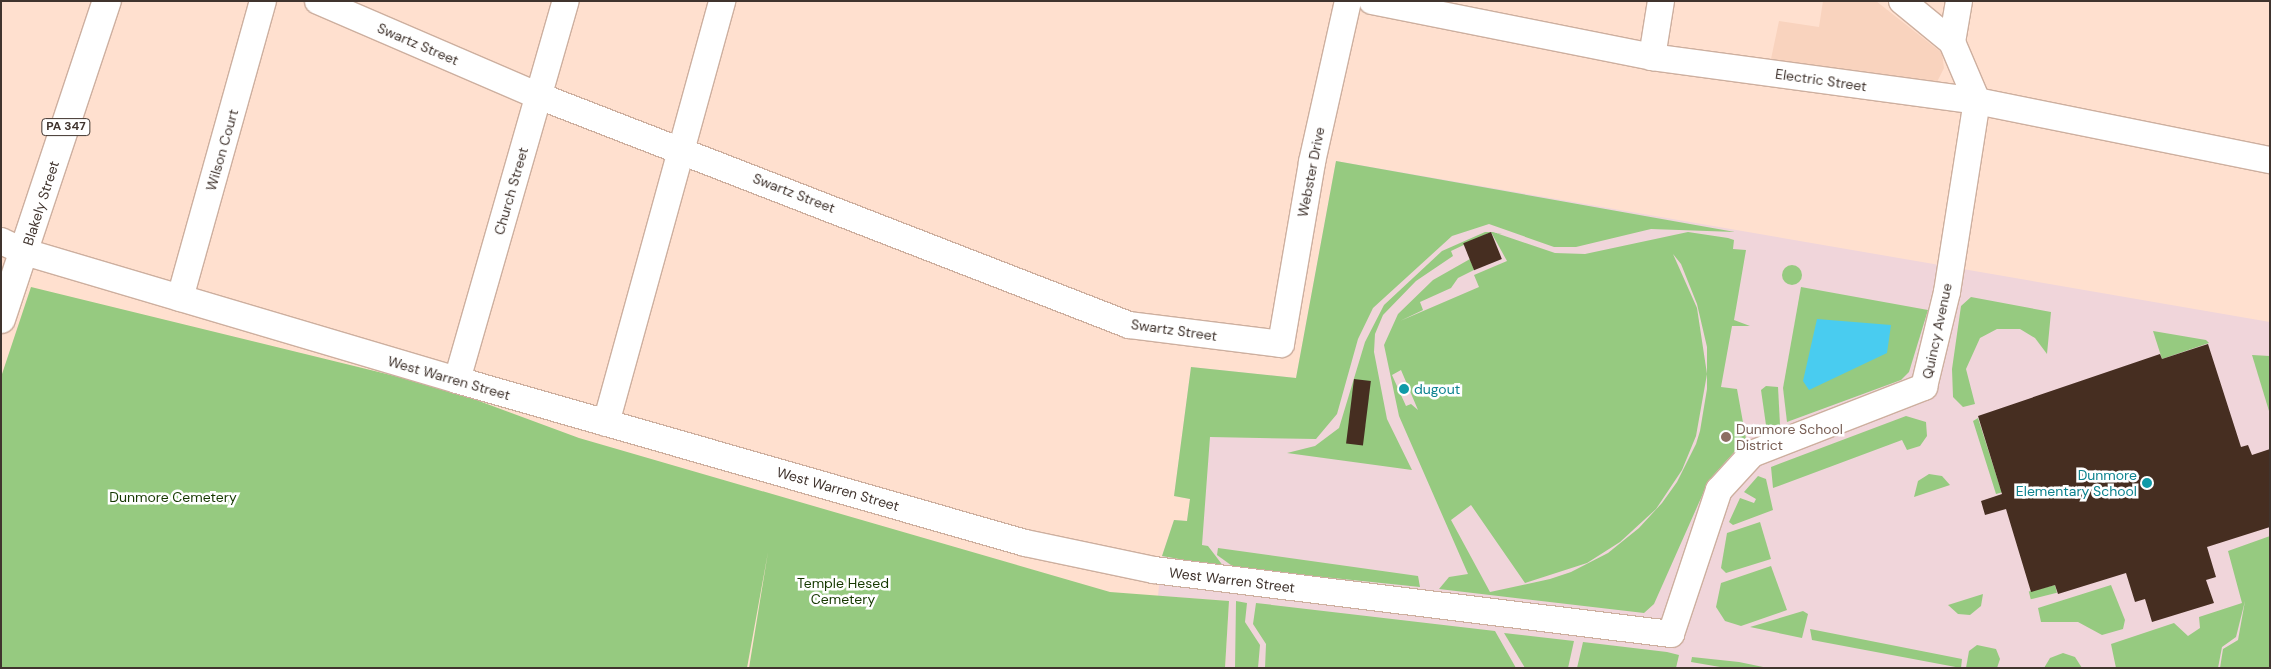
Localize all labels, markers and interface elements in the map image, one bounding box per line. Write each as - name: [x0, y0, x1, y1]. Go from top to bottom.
- street label: Swartz Street: [375, 19, 461, 69]
- street label: Electric Street: [1774, 65, 1868, 95]
- street label: Wilson Court: [202, 107, 242, 193]
- road number: PA 347: [41, 118, 91, 136]
- street label: Webster Drive: [1294, 125, 1328, 219]
- street label: Church Street: [490, 145, 532, 237]
- street label: Blakely Street: [19, 159, 63, 247]
- street label: Swartz Street: [751, 170, 837, 216]
- street label: Quincy Avenue: [1919, 282, 1955, 380]
- street label: Swartz Street: [1130, 316, 1218, 344]
- street label: West Warren Street: [386, 352, 512, 404]
- place label: dugout: [1414, 381, 1460, 397]
- marker: dugout: [1398, 383, 1410, 395]
- place label: Dunmore School District: [1736, 421, 1843, 454]
- marker: Dunmore School District: [1720, 431, 1732, 443]
- street label: West Warren Street: [775, 463, 901, 515]
- place label: Dunmore Elementary School: [2016, 467, 2137, 500]
- marker: Dunmore Elementary School: [2141, 477, 2153, 489]
- park label: Dunmore Cemetery: [109, 489, 237, 505]
- street label: West Warren Street: [1168, 564, 1296, 596]
- park label: Temple Hesed Cemetery: [797, 575, 889, 608]

